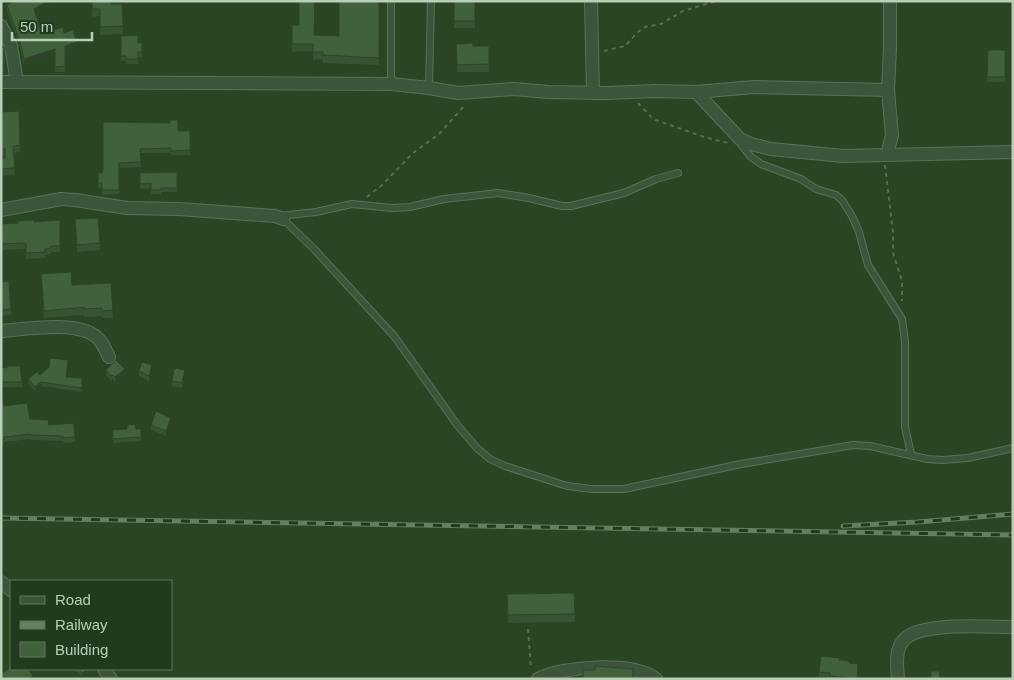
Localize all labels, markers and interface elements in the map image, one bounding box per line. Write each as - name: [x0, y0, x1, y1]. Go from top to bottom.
- scale bar: [12, 10, 92, 42]
- text: 50 m: [20, 18, 53, 35]
- legend: [10, 580, 172, 670]
- text: Road: [55, 591, 91, 608]
- text: Railway: [55, 616, 108, 633]
- text: Building: [55, 641, 108, 658]

